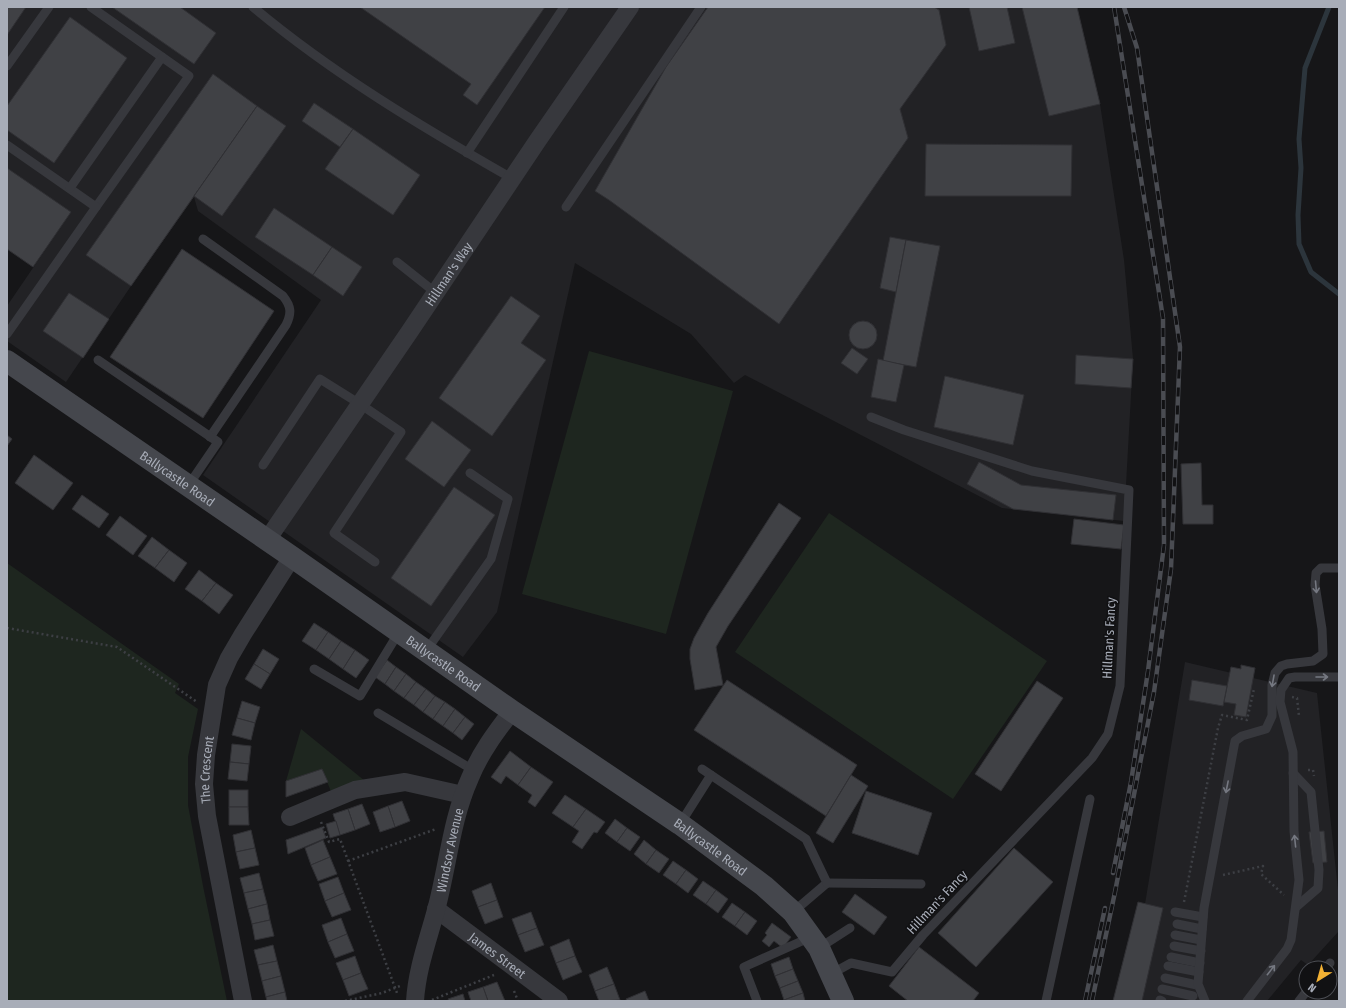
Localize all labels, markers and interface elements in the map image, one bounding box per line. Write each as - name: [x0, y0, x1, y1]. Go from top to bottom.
- street label: Hillman's Way: [422, 239, 475, 309]
- street label: Ballycastle Road: [137, 447, 218, 509]
- one-way arrow: [1312, 580, 1320, 593]
- street label: Hillman's Fancy: [1099, 597, 1119, 679]
- street label: Ballycastle Road: [404, 632, 484, 694]
- one-way arrow: [1315, 673, 1328, 681]
- one-way arrow: [1269, 674, 1277, 687]
- street label: The Crescent: [197, 734, 217, 804]
- one-way arrow: [1222, 780, 1230, 793]
- street label: Windsor Avenue: [433, 806, 466, 894]
- street label: Ballycastle Road: [671, 815, 750, 879]
- one-way arrow: [1291, 835, 1299, 848]
- street label: Hillman's Fancy: [904, 867, 970, 937]
- street label: James Street: [466, 929, 530, 982]
- north arrow: [1298, 960, 1338, 1000]
- one-way arrow: [1266, 965, 1275, 976]
- text: N: [1306, 980, 1319, 995]

